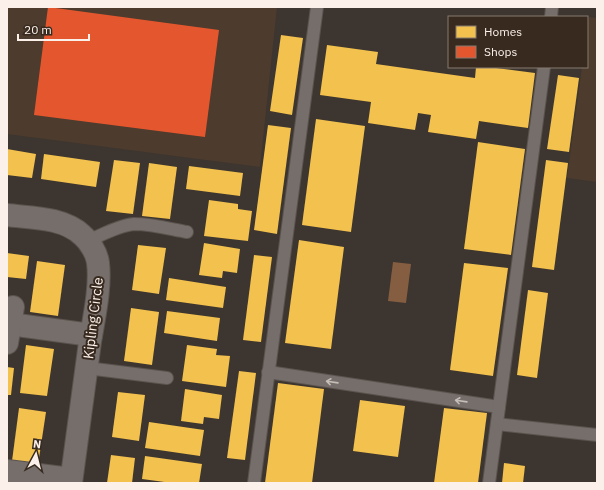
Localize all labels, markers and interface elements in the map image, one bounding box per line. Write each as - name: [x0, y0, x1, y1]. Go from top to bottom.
- scale bar: [18, 16, 89, 42]
- legend: [448, 16, 588, 68]
- text: 20 m: [24, 22, 52, 37]
- text: Homes: [484, 24, 522, 39]
- text: Shops: [484, 44, 517, 59]
- street label: Kipling Circle: [79, 276, 107, 360]
- one-way arrow: [326, 377, 339, 385]
- one-way arrow: [455, 397, 468, 405]
- north arrow: [16, 434, 56, 474]
- text: N: [32, 437, 42, 452]

